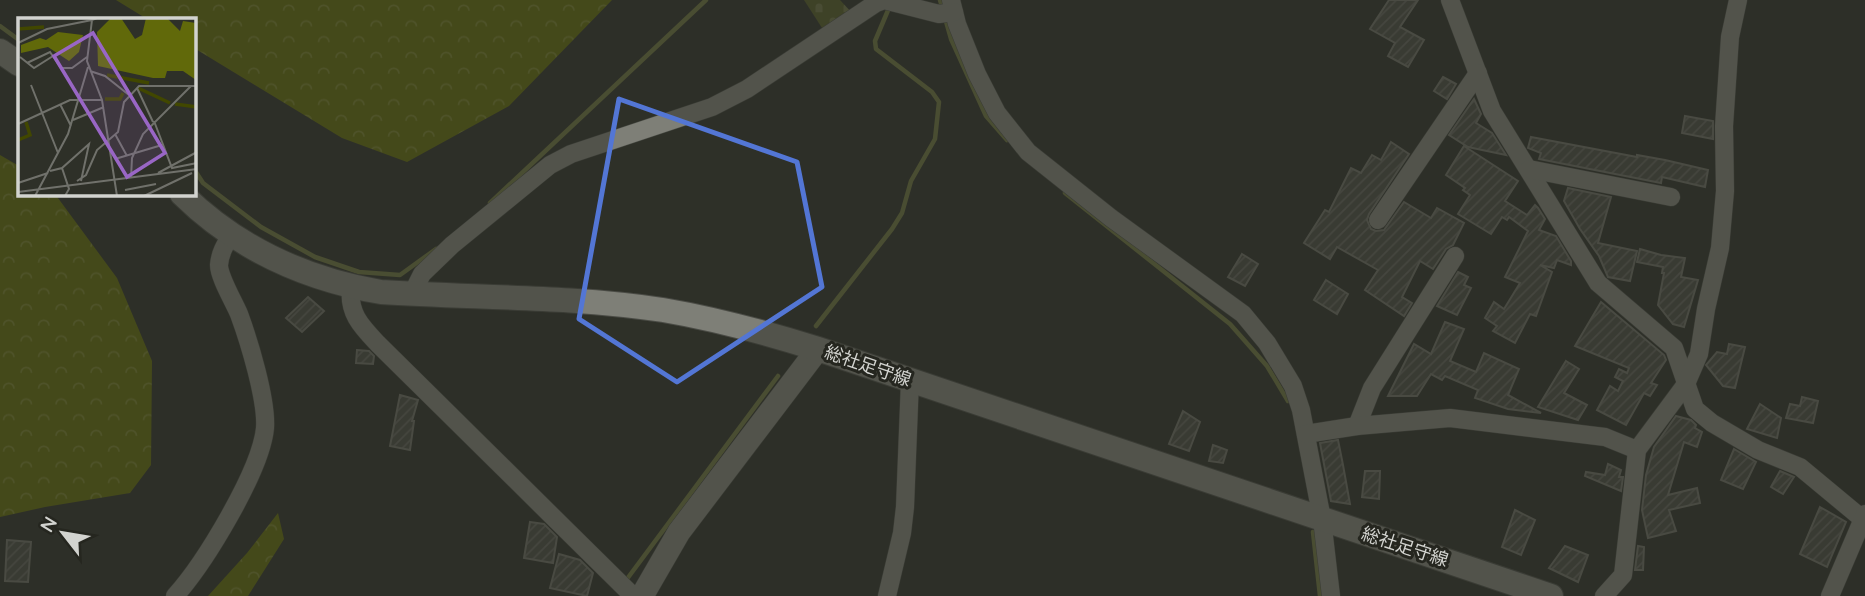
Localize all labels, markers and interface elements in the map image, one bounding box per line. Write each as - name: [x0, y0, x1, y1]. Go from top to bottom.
- inset map: [18, 18, 196, 196]
- street label: 総社足守線: [822, 340, 914, 391]
- north arrow: [28, 498, 98, 568]
- text: N: [35, 512, 62, 536]
- street label: 総社足守線: [1359, 522, 1452, 571]

